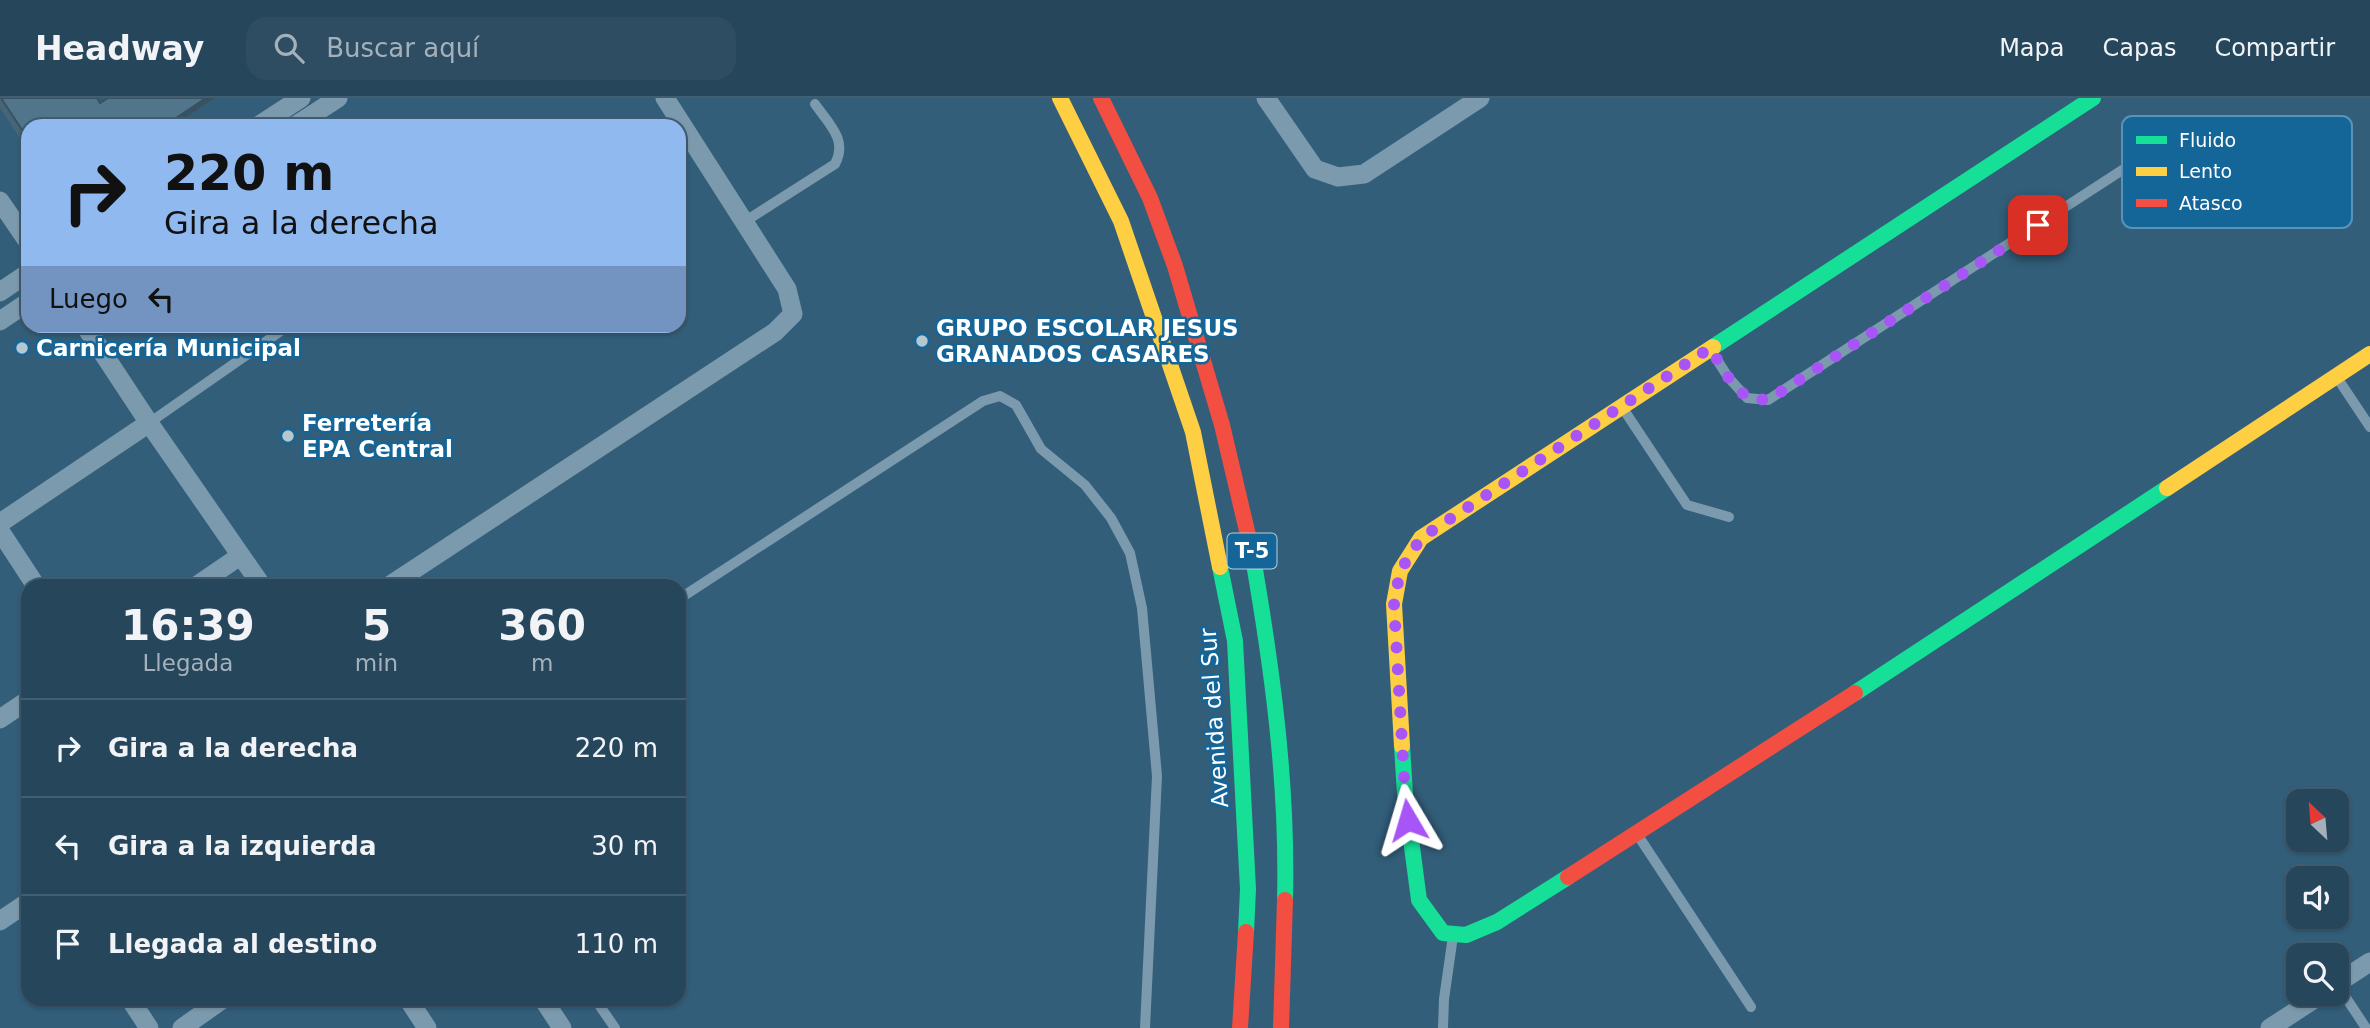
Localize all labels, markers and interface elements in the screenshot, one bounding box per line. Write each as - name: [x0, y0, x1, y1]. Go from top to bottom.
- search box: [246, 17, 736, 80]
- text: Headway: [35, 29, 204, 68]
- icon: search: [270, 29, 308, 67]
- text: Buscar aquí: [326, 33, 479, 63]
- text: Mapa: [1999, 34, 2065, 62]
- text: Capas: [2103, 34, 2176, 62]
- text: Compartir: [2214, 34, 2335, 62]
- legend: [2122, 116, 2352, 228]
- text: Fluido: [2179, 129, 2236, 151]
- text: 220 m: [164, 145, 334, 202]
- icon: right: [49, 147, 140, 238]
- text: Lento: [2179, 160, 2232, 182]
- text: Atasco: [2179, 192, 2243, 214]
- pin: [2008, 195, 2068, 255]
- text: Gira a la derecha: [164, 204, 439, 242]
- icon: arrive: [2019, 206, 2057, 244]
- icon: left: [142, 280, 180, 318]
- text: Luego: [49, 284, 128, 314]
- place label: GRUPO ESCOLAR JESUS GRANADOS CASARES: [936, 315, 1239, 367]
- marker: GRUPO ESCOLAR JESUS GRANADOS CASARES: [914, 333, 930, 349]
- place label: Carnicería Municipal: [36, 335, 301, 361]
- marker: Carnicería Municipal: [14, 340, 30, 356]
- place label: Ferretería EPA Central: [302, 410, 453, 462]
- marker: Ferretería EPA Central: [280, 428, 296, 444]
- road number: T-5: [1228, 533, 1276, 568]
- text: 16:39: [121, 601, 255, 650]
- text: 5: [362, 601, 391, 650]
- text: 360: [498, 601, 586, 650]
- street label: Avenida del Sur: [1195, 627, 1233, 809]
- text: Llegada: [143, 650, 233, 676]
- text: min: [355, 650, 398, 676]
- text: m: [531, 650, 553, 676]
- icon: right: [49, 729, 87, 767]
- text: Gira a la derecha: [108, 733, 358, 763]
- text: 220 m: [575, 733, 658, 763]
- position arrow: [1371, 783, 1445, 857]
- north arrow: [2286, 789, 2348, 852]
- map controls: [2286, 789, 2349, 1006]
- icon: left: [49, 827, 87, 865]
- text: Gira a la izquierda: [108, 831, 376, 861]
- text: 30 m: [591, 831, 658, 861]
- button: sound: [2286, 866, 2349, 929]
- icon: arrive: [49, 925, 87, 963]
- text: Llegada al destino: [108, 929, 377, 959]
- text: 110 m: [575, 929, 658, 959]
- button: search: [2286, 943, 2349, 1006]

